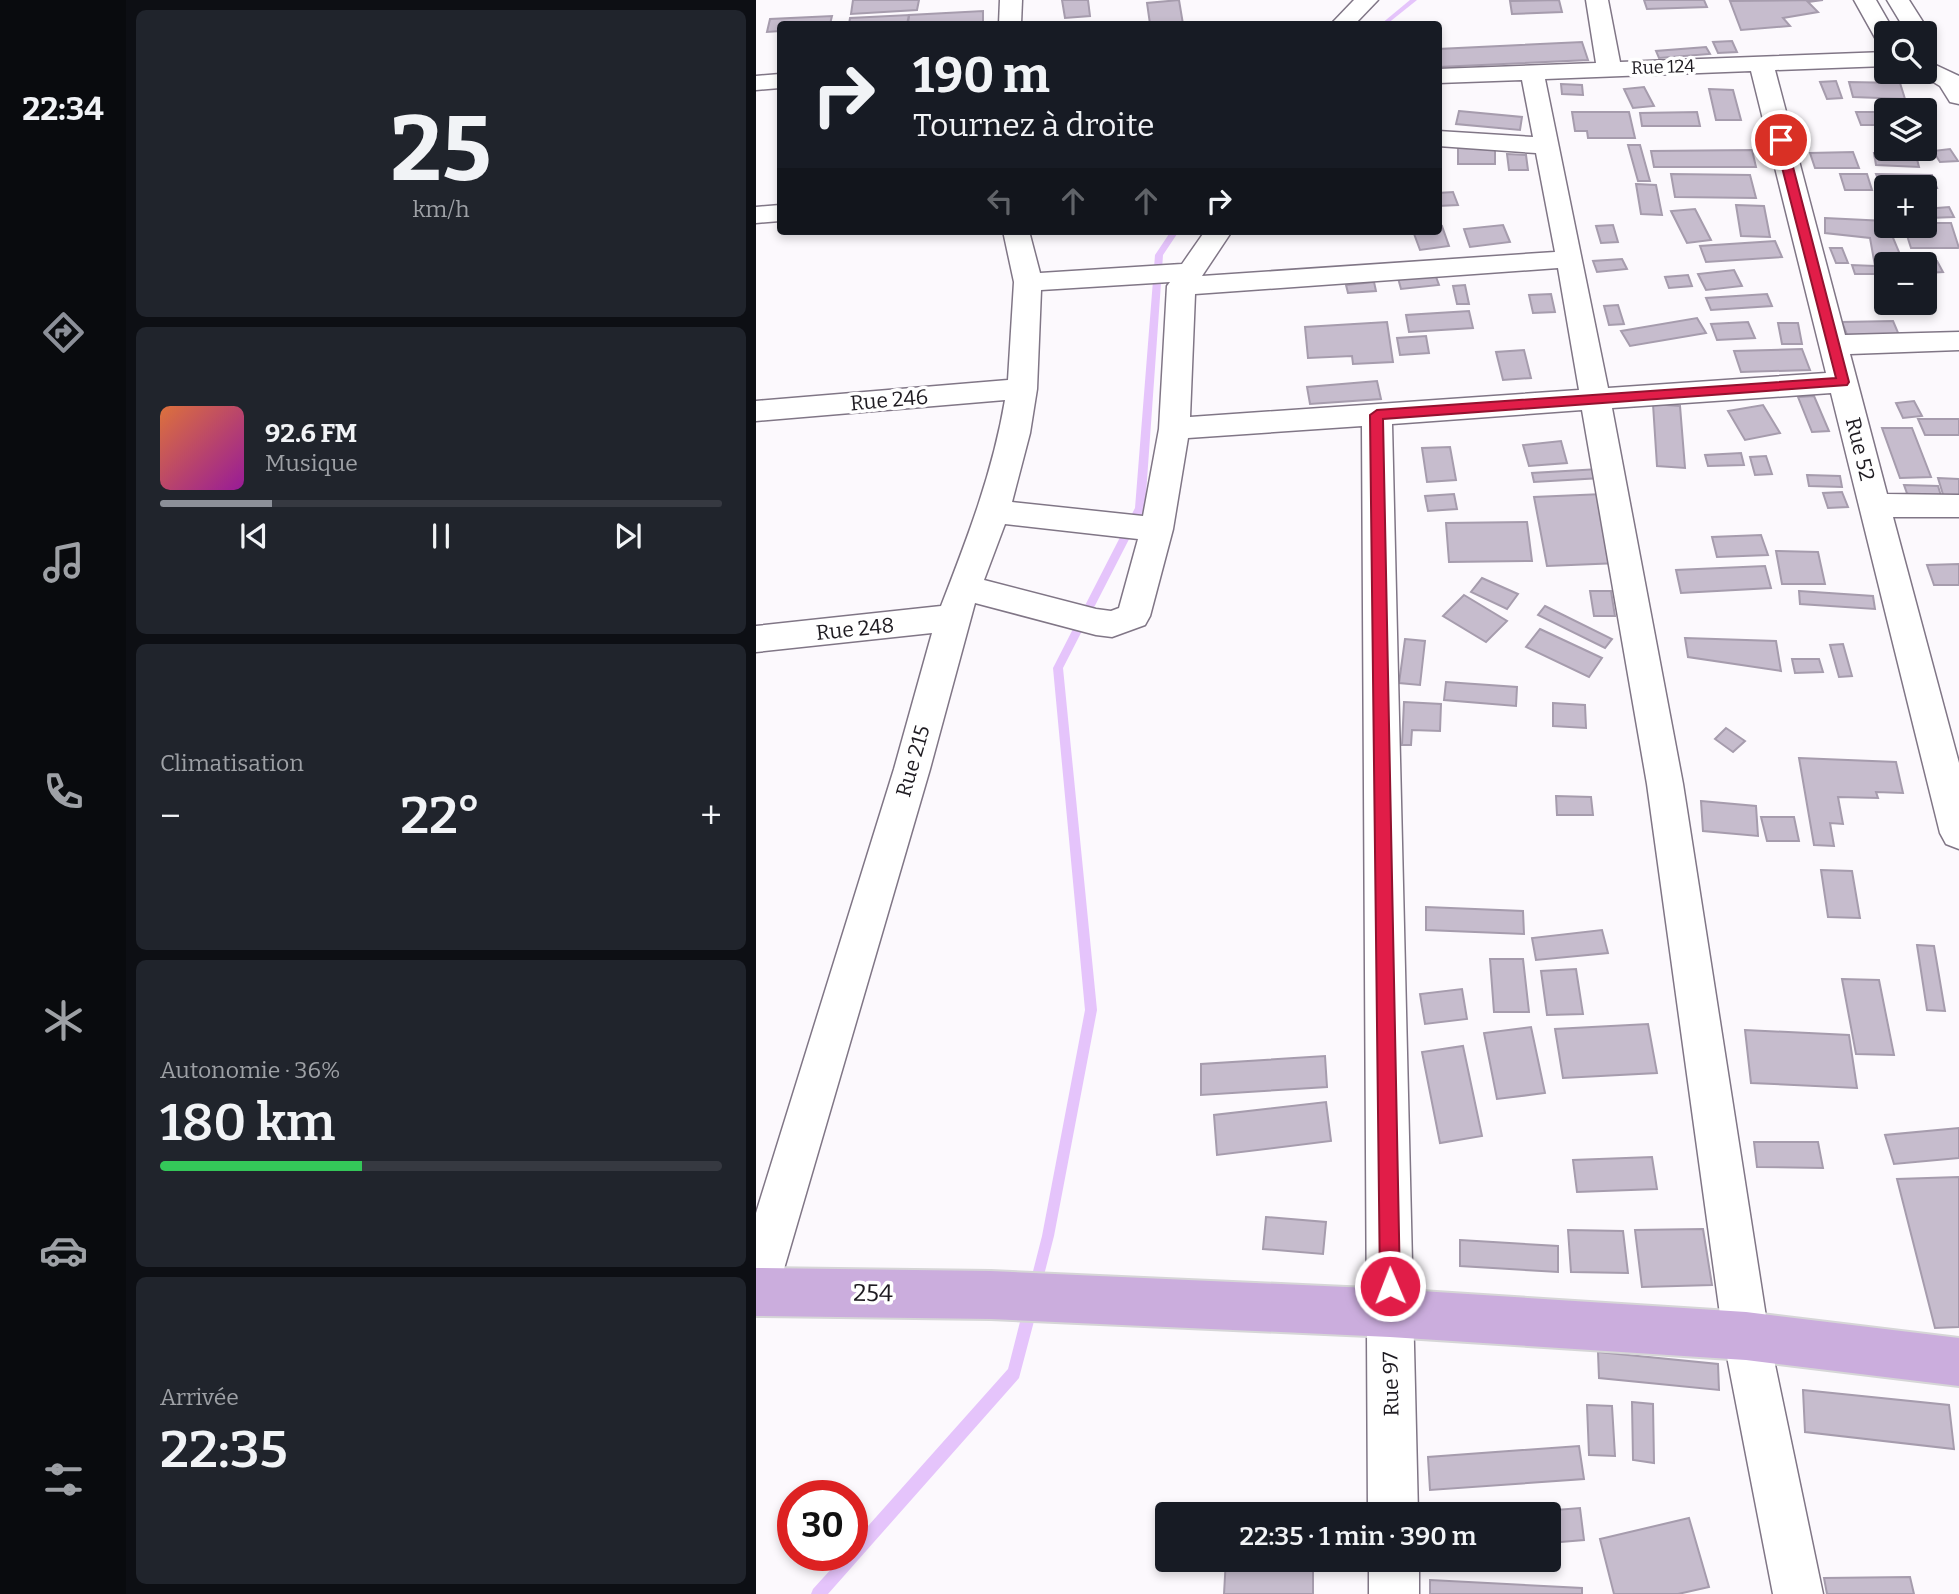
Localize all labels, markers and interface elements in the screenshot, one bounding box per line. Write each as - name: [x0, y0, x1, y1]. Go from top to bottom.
- map controls: [1874, 21, 1937, 315]
- button: search: [1874, 21, 1937, 84]
- text: 190 m: [913, 46, 1050, 105]
- icon: right: [798, 49, 889, 140]
- street label: Rue 124: [1631, 55, 1696, 79]
- text: 22:34: [22, 90, 104, 128]
- text: 25: [390, 95, 492, 204]
- button: layers: [1874, 98, 1937, 161]
- text: Tournez à droite: [913, 106, 1155, 144]
- pin: [1751, 110, 1811, 170]
- icon: arrive: [1762, 121, 1800, 159]
- button: +: [1874, 175, 1937, 238]
- icon: left: [981, 182, 1019, 220]
- icon: ahead: [1054, 182, 1092, 220]
- icon: ahead: [1127, 182, 1165, 220]
- icon: right: [1200, 182, 1238, 220]
- text: km/h: [413, 195, 469, 223]
- button: −: [1874, 252, 1937, 315]
- icon: directions: [39, 308, 88, 357]
- street label: Rue 246: [849, 384, 929, 416]
- street label: Rue 52: [1840, 415, 1880, 483]
- text: 92.6 FM: [265, 418, 357, 449]
- text: Musique: [265, 449, 358, 477]
- icon: previous: [235, 517, 273, 555]
- icon: pause: [422, 517, 460, 555]
- icon: next: [609, 517, 647, 555]
- icon: music: [39, 538, 88, 587]
- street label: Rue 248: [815, 612, 895, 646]
- street label: Rue 215: [890, 722, 936, 800]
- text: Climatisation: [160, 749, 304, 777]
- icon: phone: [39, 767, 88, 816]
- text: 22°: [400, 784, 481, 847]
- text: −: [160, 793, 181, 839]
- text: +: [700, 793, 722, 839]
- icon: climate: [39, 996, 88, 1045]
- text: Autonomie · 36%: [160, 1056, 340, 1084]
- text: 180 km: [160, 1091, 335, 1154]
- icon: car: [39, 1226, 88, 1275]
- position arrow: [1353, 1249, 1427, 1323]
- street label: 254: [853, 1279, 893, 1307]
- street label: Rue 97: [1377, 1351, 1405, 1417]
- text: Arrivée: [160, 1383, 239, 1411]
- text: 22:35: [160, 1418, 288, 1481]
- icon: filters: [39, 1455, 88, 1504]
- speed limit sign: 30: [777, 1480, 868, 1571]
- text: 22:35 · 1 min · 390 m: [1240, 1521, 1476, 1552]

